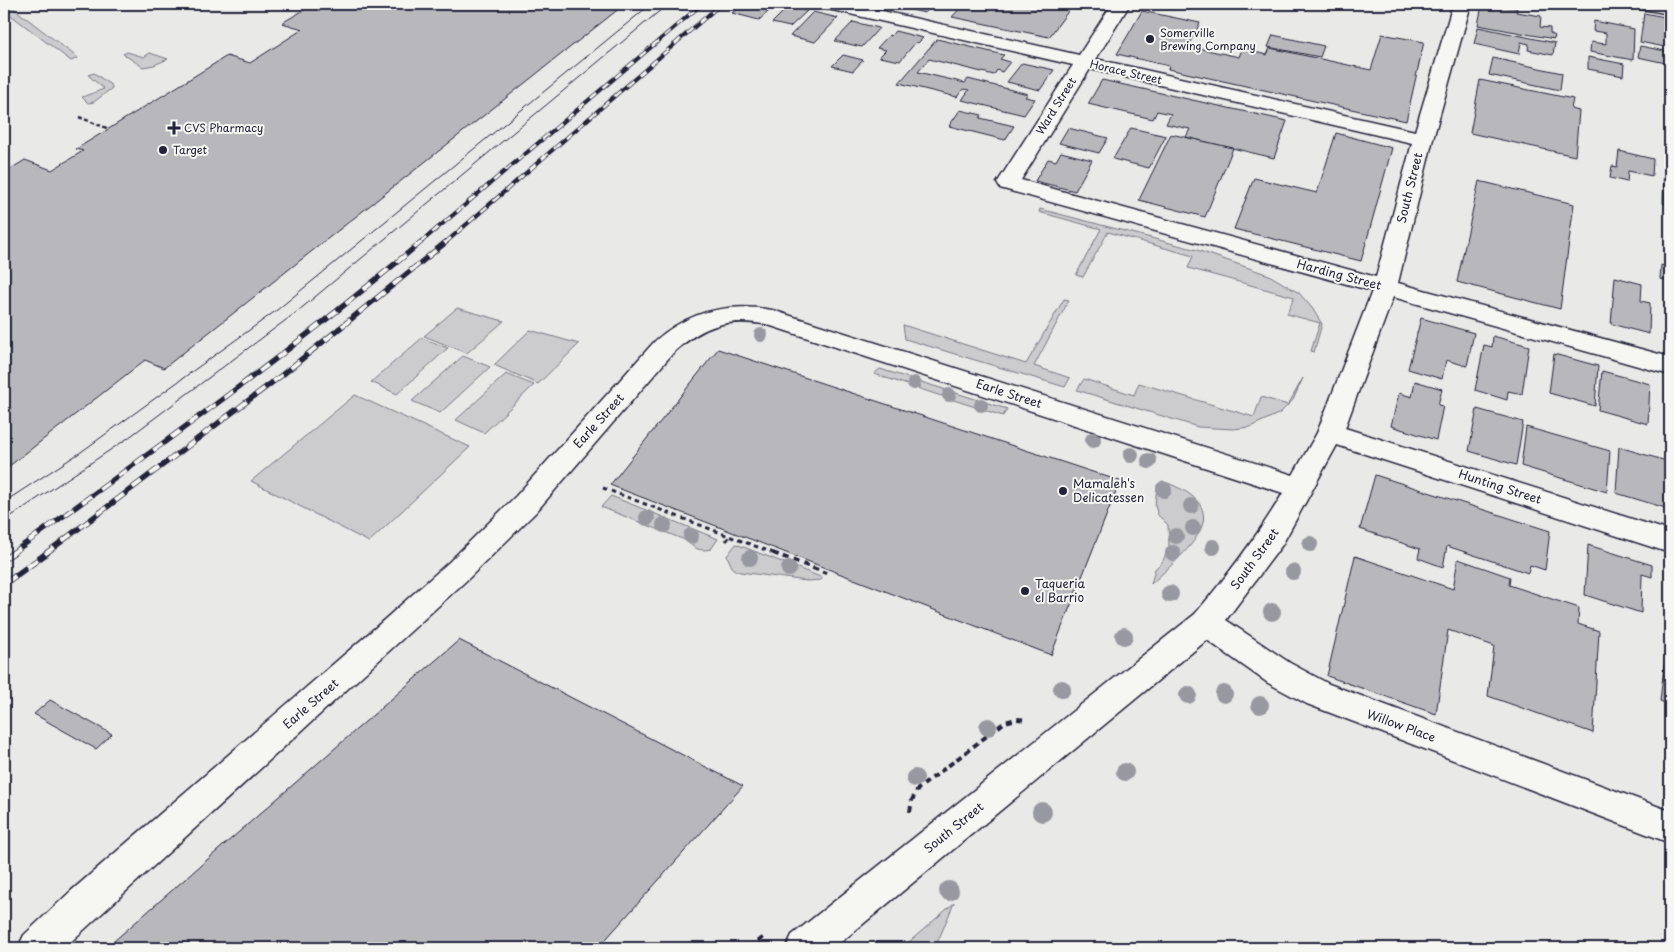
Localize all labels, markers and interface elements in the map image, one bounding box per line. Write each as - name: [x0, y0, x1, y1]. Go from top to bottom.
- place label: Somerville Brewing Company: [1160, 24, 1256, 54]
- marker: Somerville Brewing Company: [1144, 33, 1156, 45]
- street label: Horace Street: [1088, 55, 1164, 88]
- street label: Ward Street: [1031, 73, 1080, 138]
- place label: CVS Pharmacy: [184, 119, 263, 136]
- marker: CVS Pharmacy: [168, 122, 180, 134]
- place label: Target: [173, 141, 208, 158]
- marker: Target: [157, 144, 169, 156]
- street label: South Street: [1392, 151, 1427, 225]
- street label: Harding Street: [1295, 254, 1384, 294]
- street label: Earle Street: [974, 374, 1045, 412]
- street label: Earle Street: [569, 389, 628, 452]
- street label: Hunting Street: [1456, 464, 1544, 508]
- place label: Mamaleh's Delicatessen: [1073, 474, 1144, 506]
- marker: Mamaleh's Delicatessen: [1057, 485, 1069, 497]
- street label: South Street: [1226, 524, 1283, 593]
- place label: Taqueria el Barrio: [1035, 574, 1086, 606]
- marker: Taqueria el Barrio: [1019, 585, 1031, 597]
- street label: Earle Street: [279, 674, 342, 732]
- street label: Willow Place: [1364, 704, 1438, 746]
- street label: South Street: [920, 797, 987, 857]

